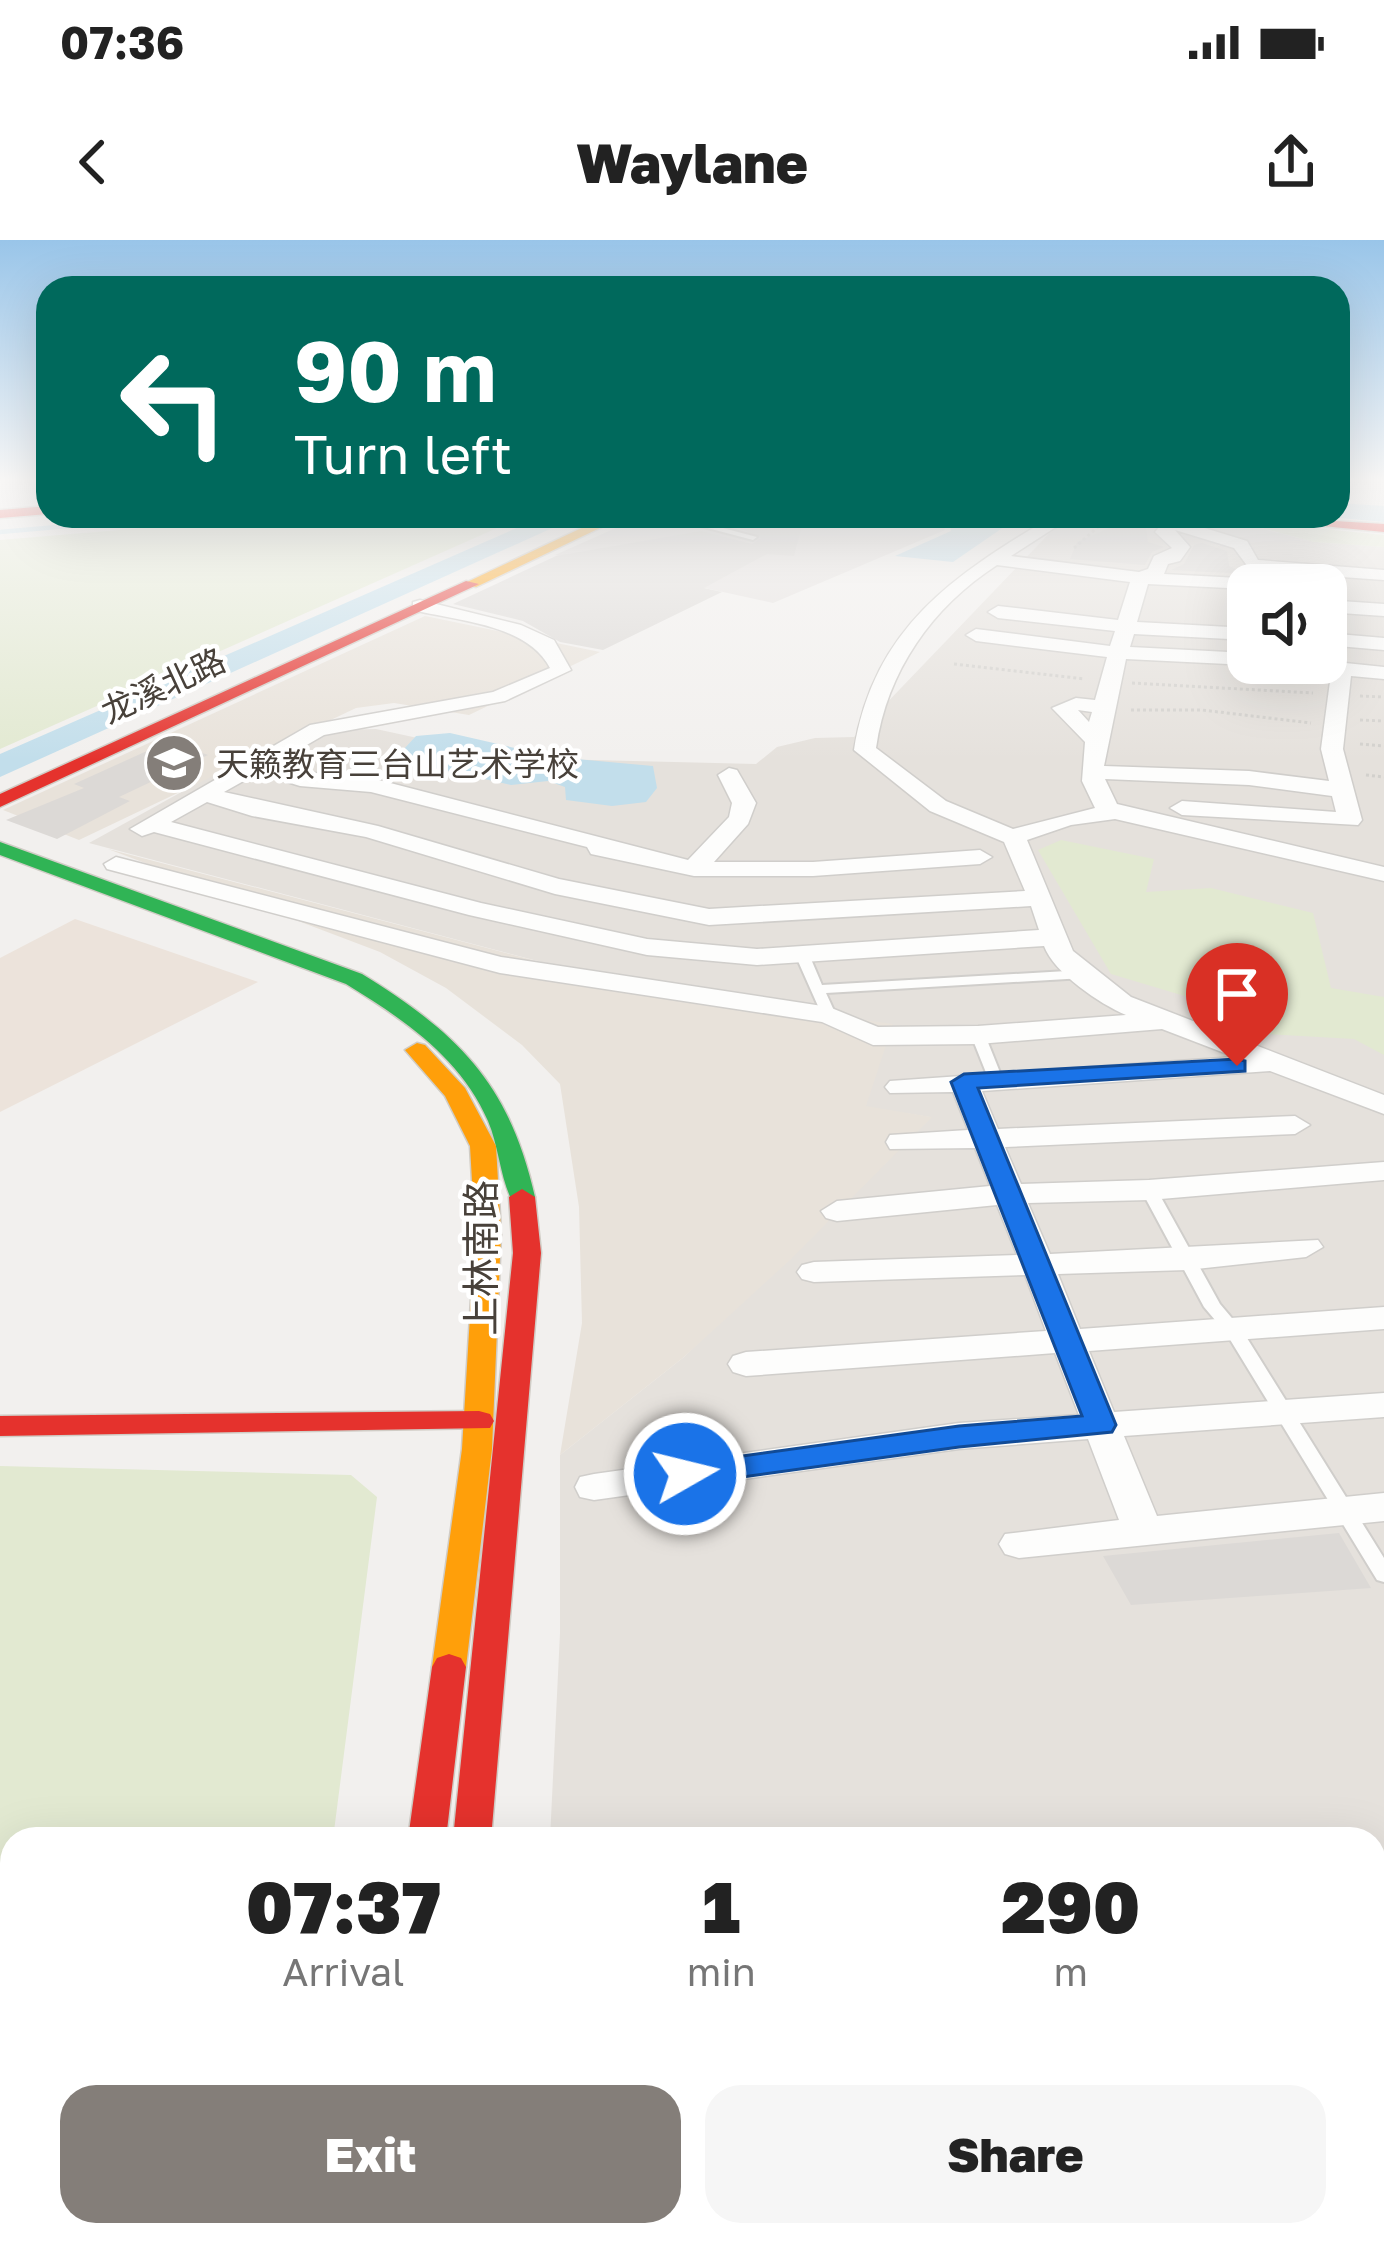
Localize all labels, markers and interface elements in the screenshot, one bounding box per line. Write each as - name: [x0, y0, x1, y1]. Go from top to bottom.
- text: 07:36: [60, 15, 184, 69]
- icon: back: [60, 129, 126, 195]
- icon: share: [1258, 129, 1324, 195]
- text: Waylane: [576, 130, 808, 195]
- text: 90 m: [294, 320, 496, 420]
- icon: left: [96, 324, 252, 480]
- text: Turn left: [294, 421, 512, 486]
- map controls: [1227, 564, 1347, 684]
- button: sound: [1227, 564, 1347, 684]
- street label: 龙溪北路: [95, 639, 231, 731]
- school or university icon: 天籁教育三台山艺术学校: [143, 732, 205, 794]
- place label: 天籁教育三台山艺术学校: [216, 744, 579, 783]
- pin: [1186, 943, 1288, 1066]
- icon: arrive: [1204, 961, 1270, 1027]
- street label: 上林南路: [457, 1180, 504, 1336]
- position arrow: [622, 1411, 748, 1537]
- text: 07:37: [246, 1862, 441, 1949]
- text: 1: [702, 1862, 740, 1949]
- text: 290: [1001, 1862, 1140, 1949]
- text: Arrival: [282, 1948, 404, 1995]
- text: min: [687, 1948, 756, 1995]
- text: m: [1054, 1948, 1088, 1995]
- button: Exit: [60, 2085, 681, 2223]
- button: Share: [705, 2085, 1326, 2223]

